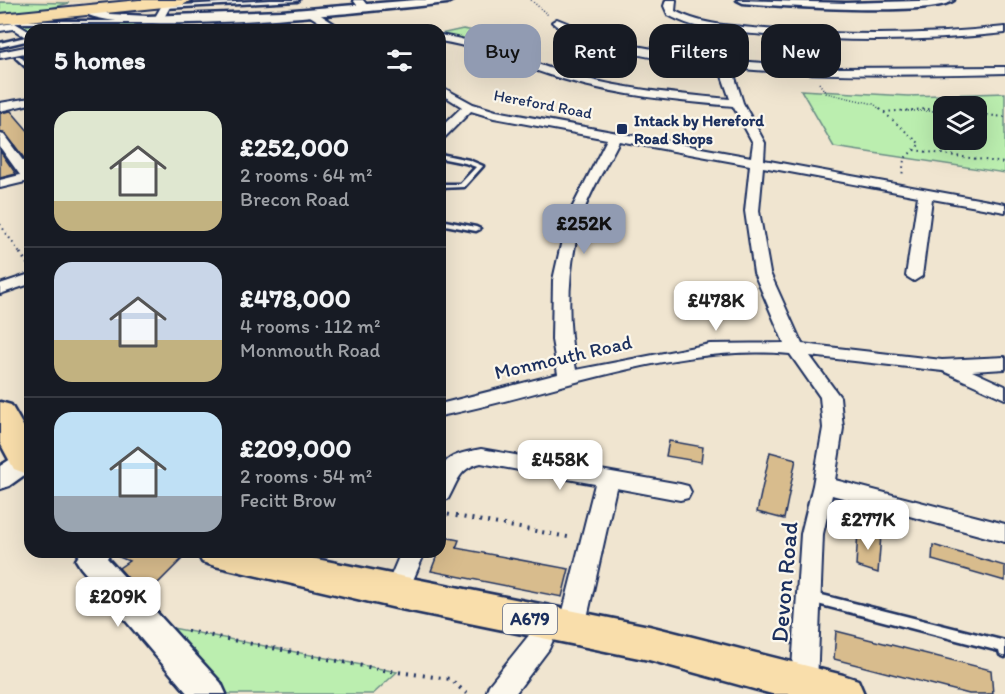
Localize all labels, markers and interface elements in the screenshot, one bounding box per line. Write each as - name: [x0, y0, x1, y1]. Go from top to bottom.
- chip: Buy: [464, 24, 541, 78]
- chip: Rent: [553, 24, 637, 78]
- chip: Filters: [649, 24, 749, 78]
- chip: New: [761, 24, 841, 78]
- text: 5 homes: [54, 44, 146, 76]
- icon: filters: [383, 44, 416, 77]
- street label: Hereford Road: [492, 85, 594, 123]
- map controls: [933, 96, 987, 150]
- button: layers: [933, 96, 987, 150]
- place label: Intack by Hereford Road Shops: [634, 111, 764, 149]
- marker: Intack by Hereford Road Shops: [615, 122, 629, 136]
- text: £252,000: [240, 131, 349, 163]
- icon: home: [102, 135, 174, 207]
- text: 2 rooms · 64 m²: [240, 163, 372, 187]
- text: Brecon Road: [240, 187, 349, 211]
- pin: £252K: [542, 204, 626, 255]
- text: £252K: [556, 211, 612, 235]
- pin: £478K: [674, 281, 758, 332]
- text: £478,000: [240, 282, 351, 314]
- icon: home: [102, 286, 174, 358]
- text: £478K: [688, 288, 744, 312]
- text: 4 rooms · 112 m²: [240, 314, 380, 338]
- street label: Monmouth Road: [492, 329, 634, 384]
- text: Monmouth Road: [240, 338, 380, 362]
- text: £209,000: [240, 432, 351, 464]
- icon: home: [102, 436, 174, 508]
- pin: £458K: [518, 440, 602, 491]
- text: £458K: [532, 447, 588, 471]
- text: 2 rooms · 54 m²: [240, 464, 372, 488]
- text: Fecitt Brow: [240, 488, 336, 512]
- pin: £277K: [826, 500, 910, 551]
- text: £277K: [841, 507, 895, 531]
- street label: Devon Road: [764, 520, 804, 644]
- pin: £209K: [76, 577, 160, 628]
- text: £209K: [90, 584, 146, 608]
- road number: A679: [503, 604, 557, 634]

